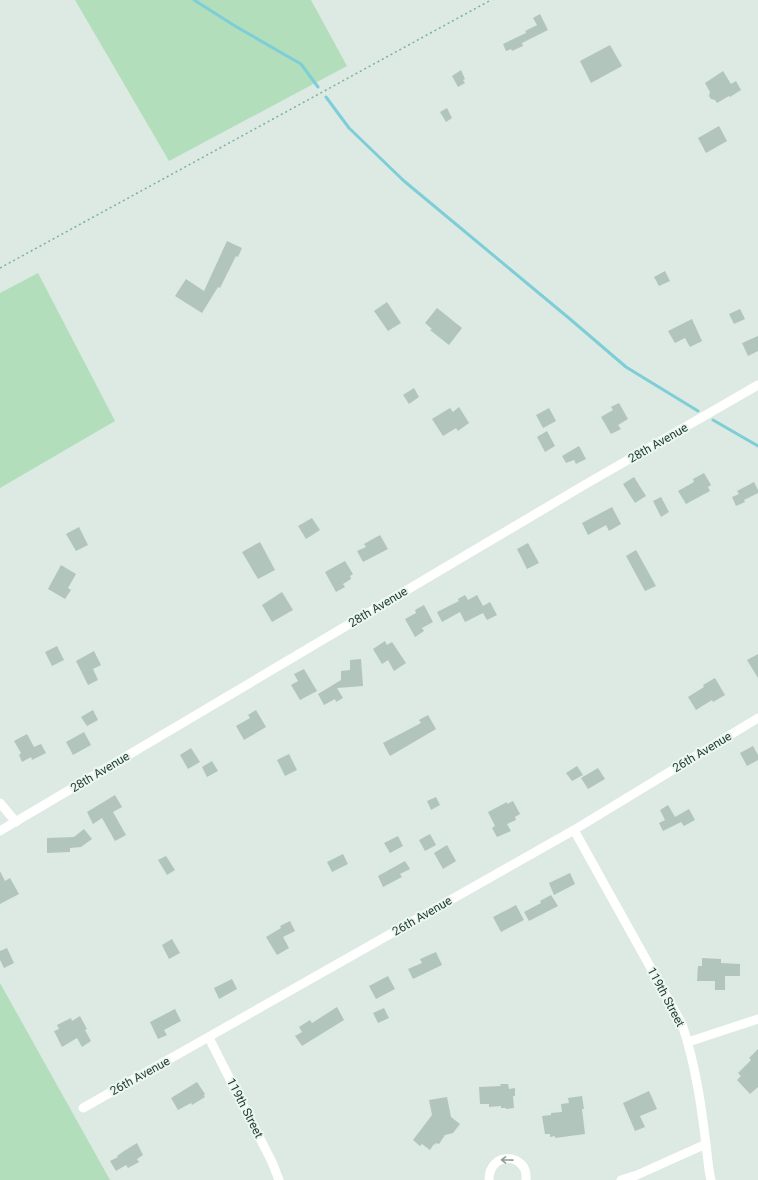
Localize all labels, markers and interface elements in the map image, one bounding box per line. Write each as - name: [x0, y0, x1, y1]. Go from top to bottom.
- street label: 28th Avenue: [626, 420, 690, 466]
- street label: 28th Avenue: [346, 584, 410, 630]
- street label: 26th Avenue: [670, 729, 734, 775]
- street label: 28th Avenue: [68, 749, 132, 795]
- street label: 26th Avenue: [390, 893, 454, 939]
- street label: 119th Street: [644, 965, 688, 1029]
- street label: 26th Avenue: [108, 1054, 172, 1098]
- street label: 119th Street: [224, 1076, 266, 1140]
- one-way arrow: [501, 1156, 514, 1164]

